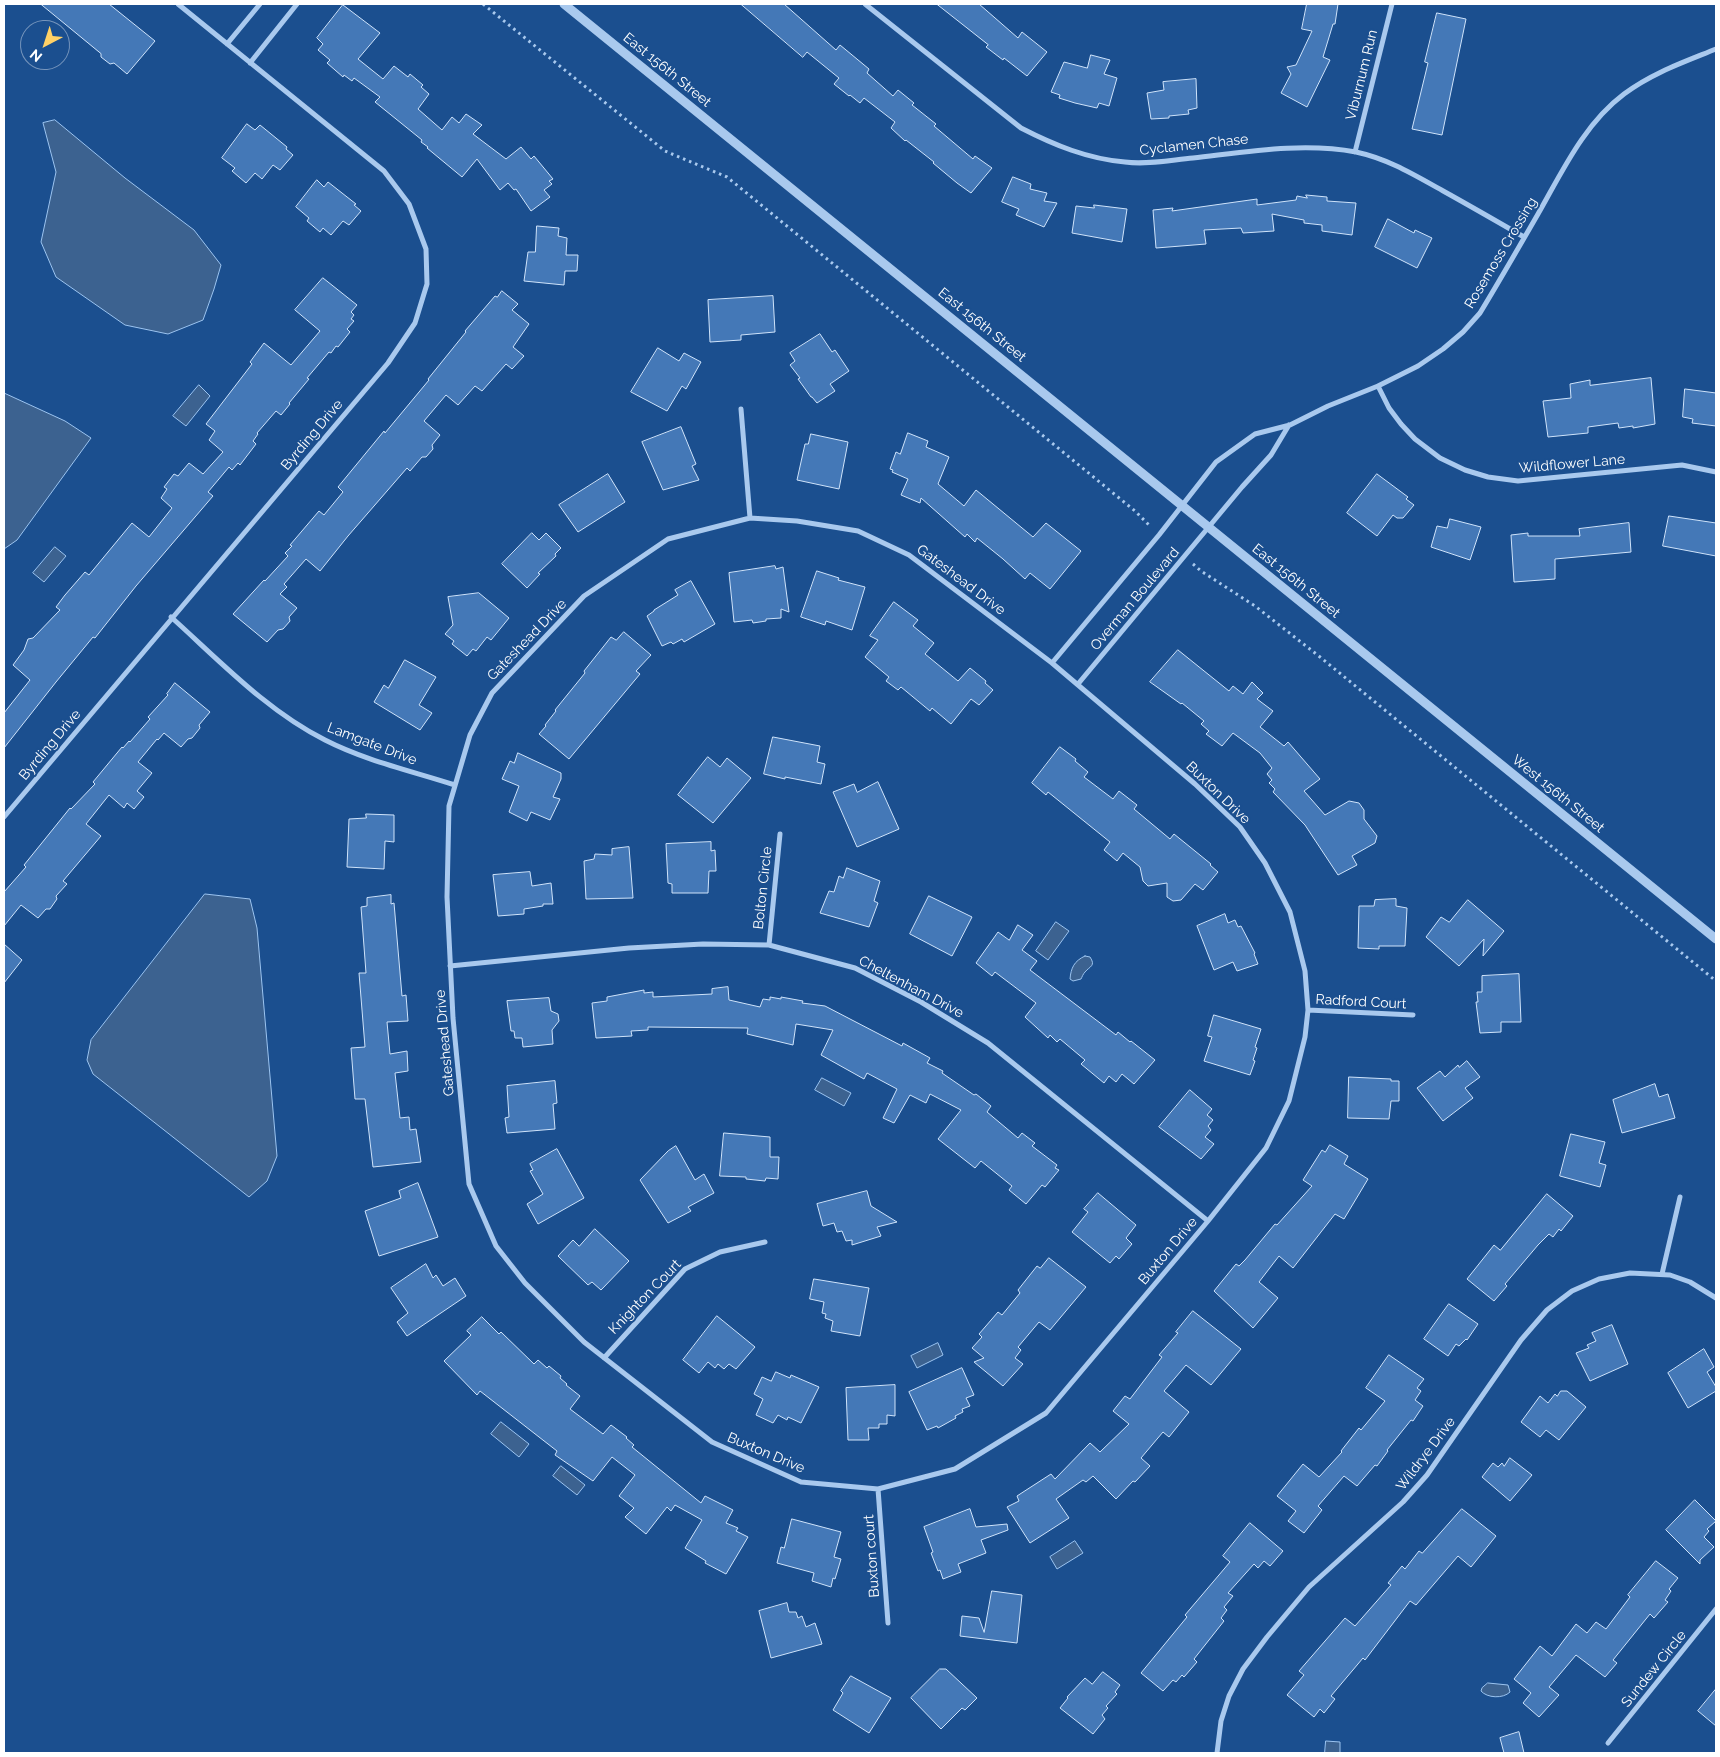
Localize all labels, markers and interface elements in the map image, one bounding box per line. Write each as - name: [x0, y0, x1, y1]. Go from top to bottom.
- north arrow: [20, 20, 70, 70]
- street label: Viburnum Run: [1343, 28, 1381, 122]
- street label: East 156th Street: [620, 29, 714, 111]
- text: N: [27, 46, 45, 65]
- street label: Cyclamen Chase: [1139, 131, 1249, 159]
- street label: Rosemoss Crossing: [1461, 194, 1541, 312]
- street label: East 156th Street: [935, 284, 1029, 366]
- street label: Byrding Drive: [278, 396, 346, 474]
- street label: Wildflower Lane: [1518, 451, 1626, 477]
- street label: East 156th Street: [1249, 540, 1343, 622]
- street label: Gateshead Drive: [913, 541, 1009, 619]
- street label: Overman Boulevard: [1087, 544, 1183, 654]
- street label: Gateshead Drive: [484, 596, 570, 684]
- street label: Byrding Drive: [16, 706, 84, 784]
- street label: Lamgate Drive: [325, 719, 419, 769]
- street label: West 156th Street: [1508, 752, 1608, 836]
- street label: Buxton Drive: [1182, 758, 1254, 828]
- street label: Bolton Circle: [750, 846, 776, 930]
- street label: Cheltenham Drive: [856, 952, 966, 1022]
- street label: Gateshead Drive: [432, 989, 458, 1097]
- street label: Radford Court: [1315, 991, 1407, 1013]
- street label: Buxton Drive: [1135, 1214, 1201, 1288]
- street label: Knighton Court: [605, 1256, 685, 1338]
- street label: Wildrye Drive: [1393, 1414, 1459, 1494]
- street label: Buxton Drive: [725, 1429, 807, 1477]
- street label: Buxton court: [861, 1514, 883, 1598]
- street label: Sundew Circle: [1618, 1627, 1690, 1711]

